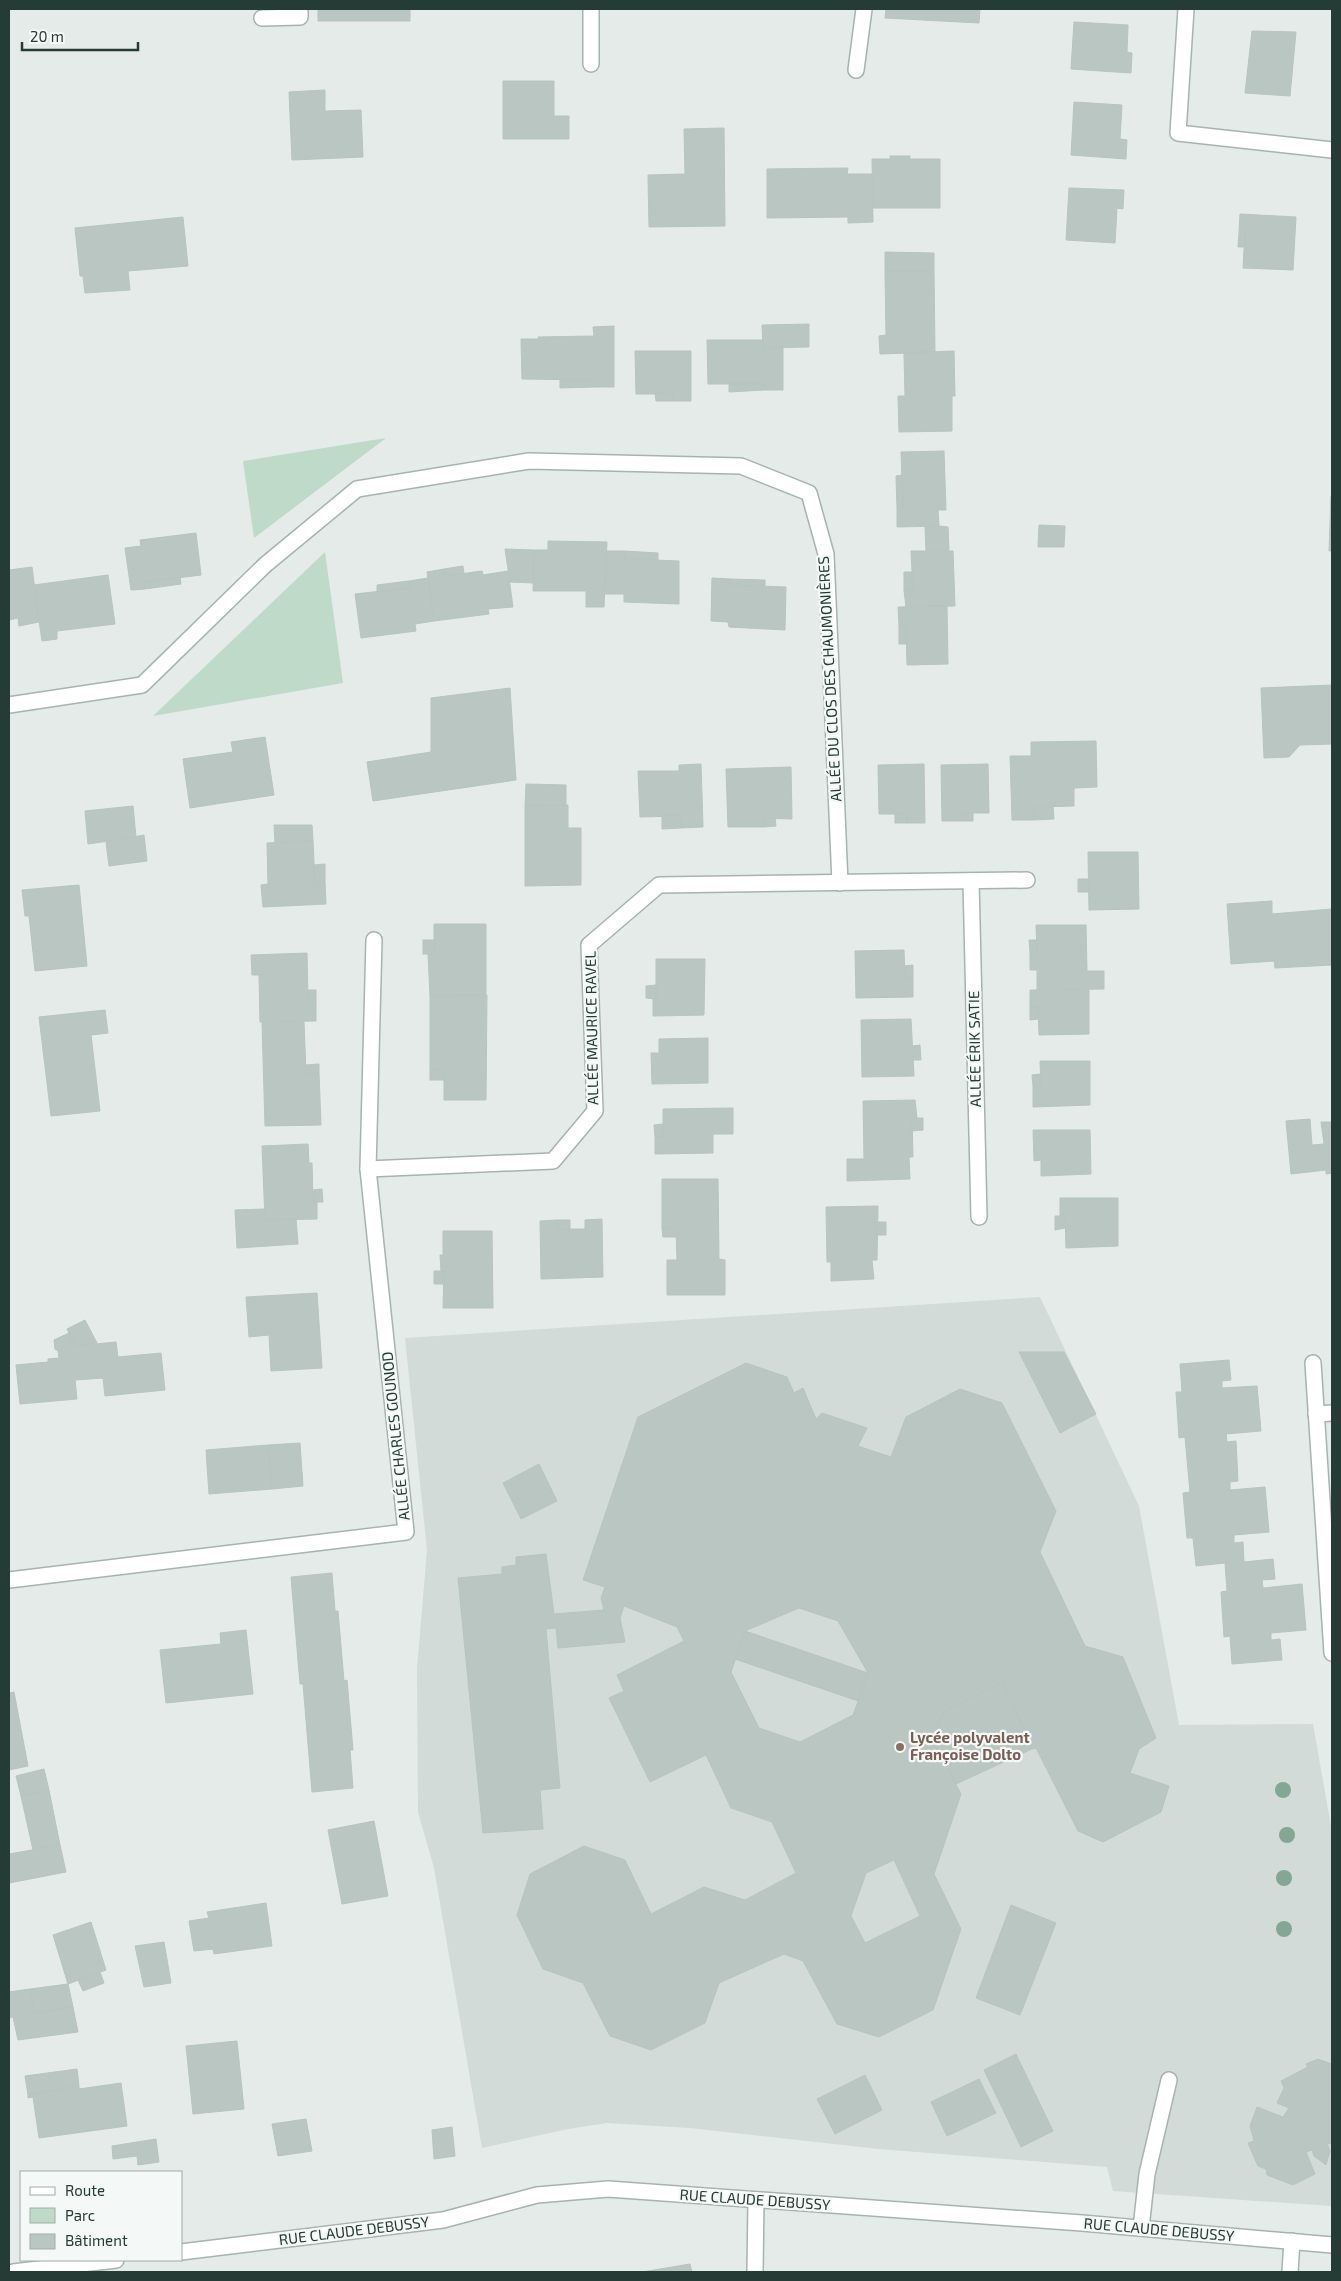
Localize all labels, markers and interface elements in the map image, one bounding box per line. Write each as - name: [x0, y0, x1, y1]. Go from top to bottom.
- scale bar: [22, 20, 139, 52]
- text: 20 m: [30, 27, 64, 45]
- street label: ALLÉE DU CLOS DES CHAUMONIÈRES: [814, 556, 844, 802]
- street label: ALLÉE MAURICE RAVEL: [581, 951, 601, 1105]
- street label: ALLÉE ÉRIK SATIE: [964, 991, 984, 1107]
- street label: ALLÉE CHARLES GOUNOD: [377, 1351, 413, 1522]
- place label: Lycée polyvalent Françoise Dolto: [910, 1728, 1030, 1765]
- marker: Lycée polyvalent Françoise Dolto: [894, 1741, 906, 1753]
- legend: [20, 2171, 182, 2261]
- text: Route: [65, 2181, 105, 2199]
- street label: RUE CLAUDE DEBUSSY: [679, 2185, 832, 2213]
- text: Parc: [65, 2206, 95, 2224]
- street label: RUE CLAUDE DEBUSSY: [278, 2212, 430, 2248]
- street label: RUE CLAUDE DEBUSSY: [1083, 2213, 1236, 2245]
- text: Bâtiment: [65, 2231, 128, 2249]

